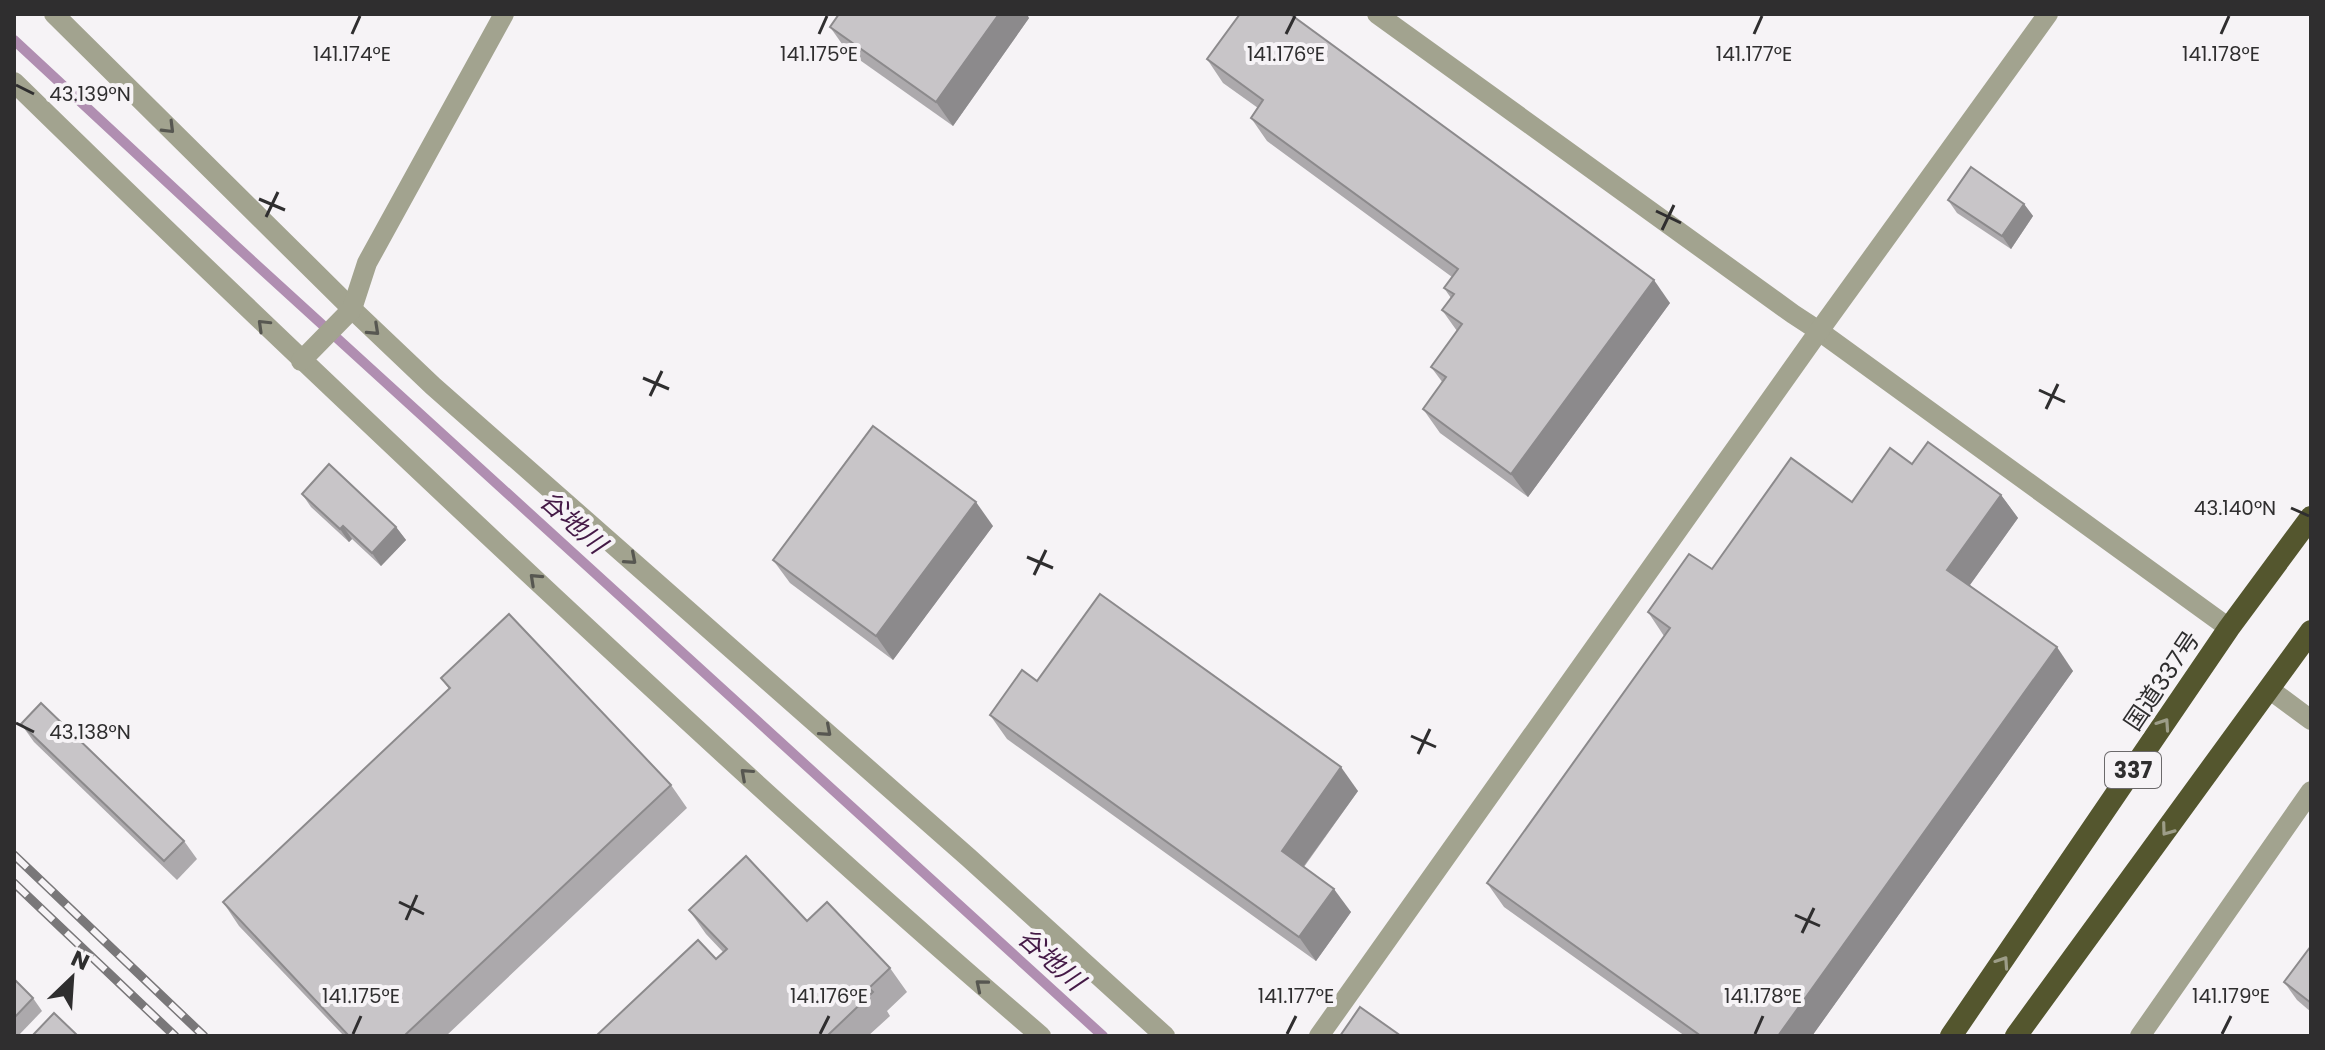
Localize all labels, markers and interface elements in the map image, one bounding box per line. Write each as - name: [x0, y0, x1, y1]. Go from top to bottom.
- text: 141.174°E: [313, 40, 391, 68]
- text: 141.175°E: [780, 40, 858, 68]
- text: 141.176°E: [1247, 40, 1325, 68]
- text: 141.177°E: [1716, 40, 1792, 68]
- text: 141.178°E: [2182, 40, 2260, 68]
- text: 43.139°N: [49, 80, 131, 108]
- one-way arrow: [160, 119, 174, 133]
- one-way arrow: [258, 319, 272, 334]
- one-way arrow: [365, 321, 379, 336]
- water label: 谷地川: [532, 483, 616, 563]
- text: 43.140°N: [2194, 494, 2276, 522]
- one-way arrow: [621, 550, 636, 564]
- one-way arrow: [530, 574, 544, 588]
- street label: 国道337号: [2116, 624, 2207, 737]
- text: 43.138°N: [49, 718, 131, 746]
- one-way arrow: [2155, 718, 2170, 733]
- one-way arrow: [816, 722, 831, 736]
- road number: 337: [2105, 752, 2161, 788]
- one-way arrow: [741, 770, 756, 784]
- one-way arrow: [2162, 821, 2176, 835]
- water label: 谷地川: [1010, 920, 1094, 1000]
- north arrow: [32, 938, 112, 1018]
- text: N: [66, 943, 94, 978]
- one-way arrow: [1993, 957, 2008, 971]
- one-way arrow: [976, 981, 991, 995]
- text: 141.175°E: [322, 982, 400, 1010]
- text: 141.176°E: [790, 982, 868, 1010]
- text: 141.177°E: [1258, 982, 1334, 1010]
- text: 141.178°E: [1724, 982, 1802, 1010]
- text: 141.179°E: [2192, 982, 2270, 1010]

